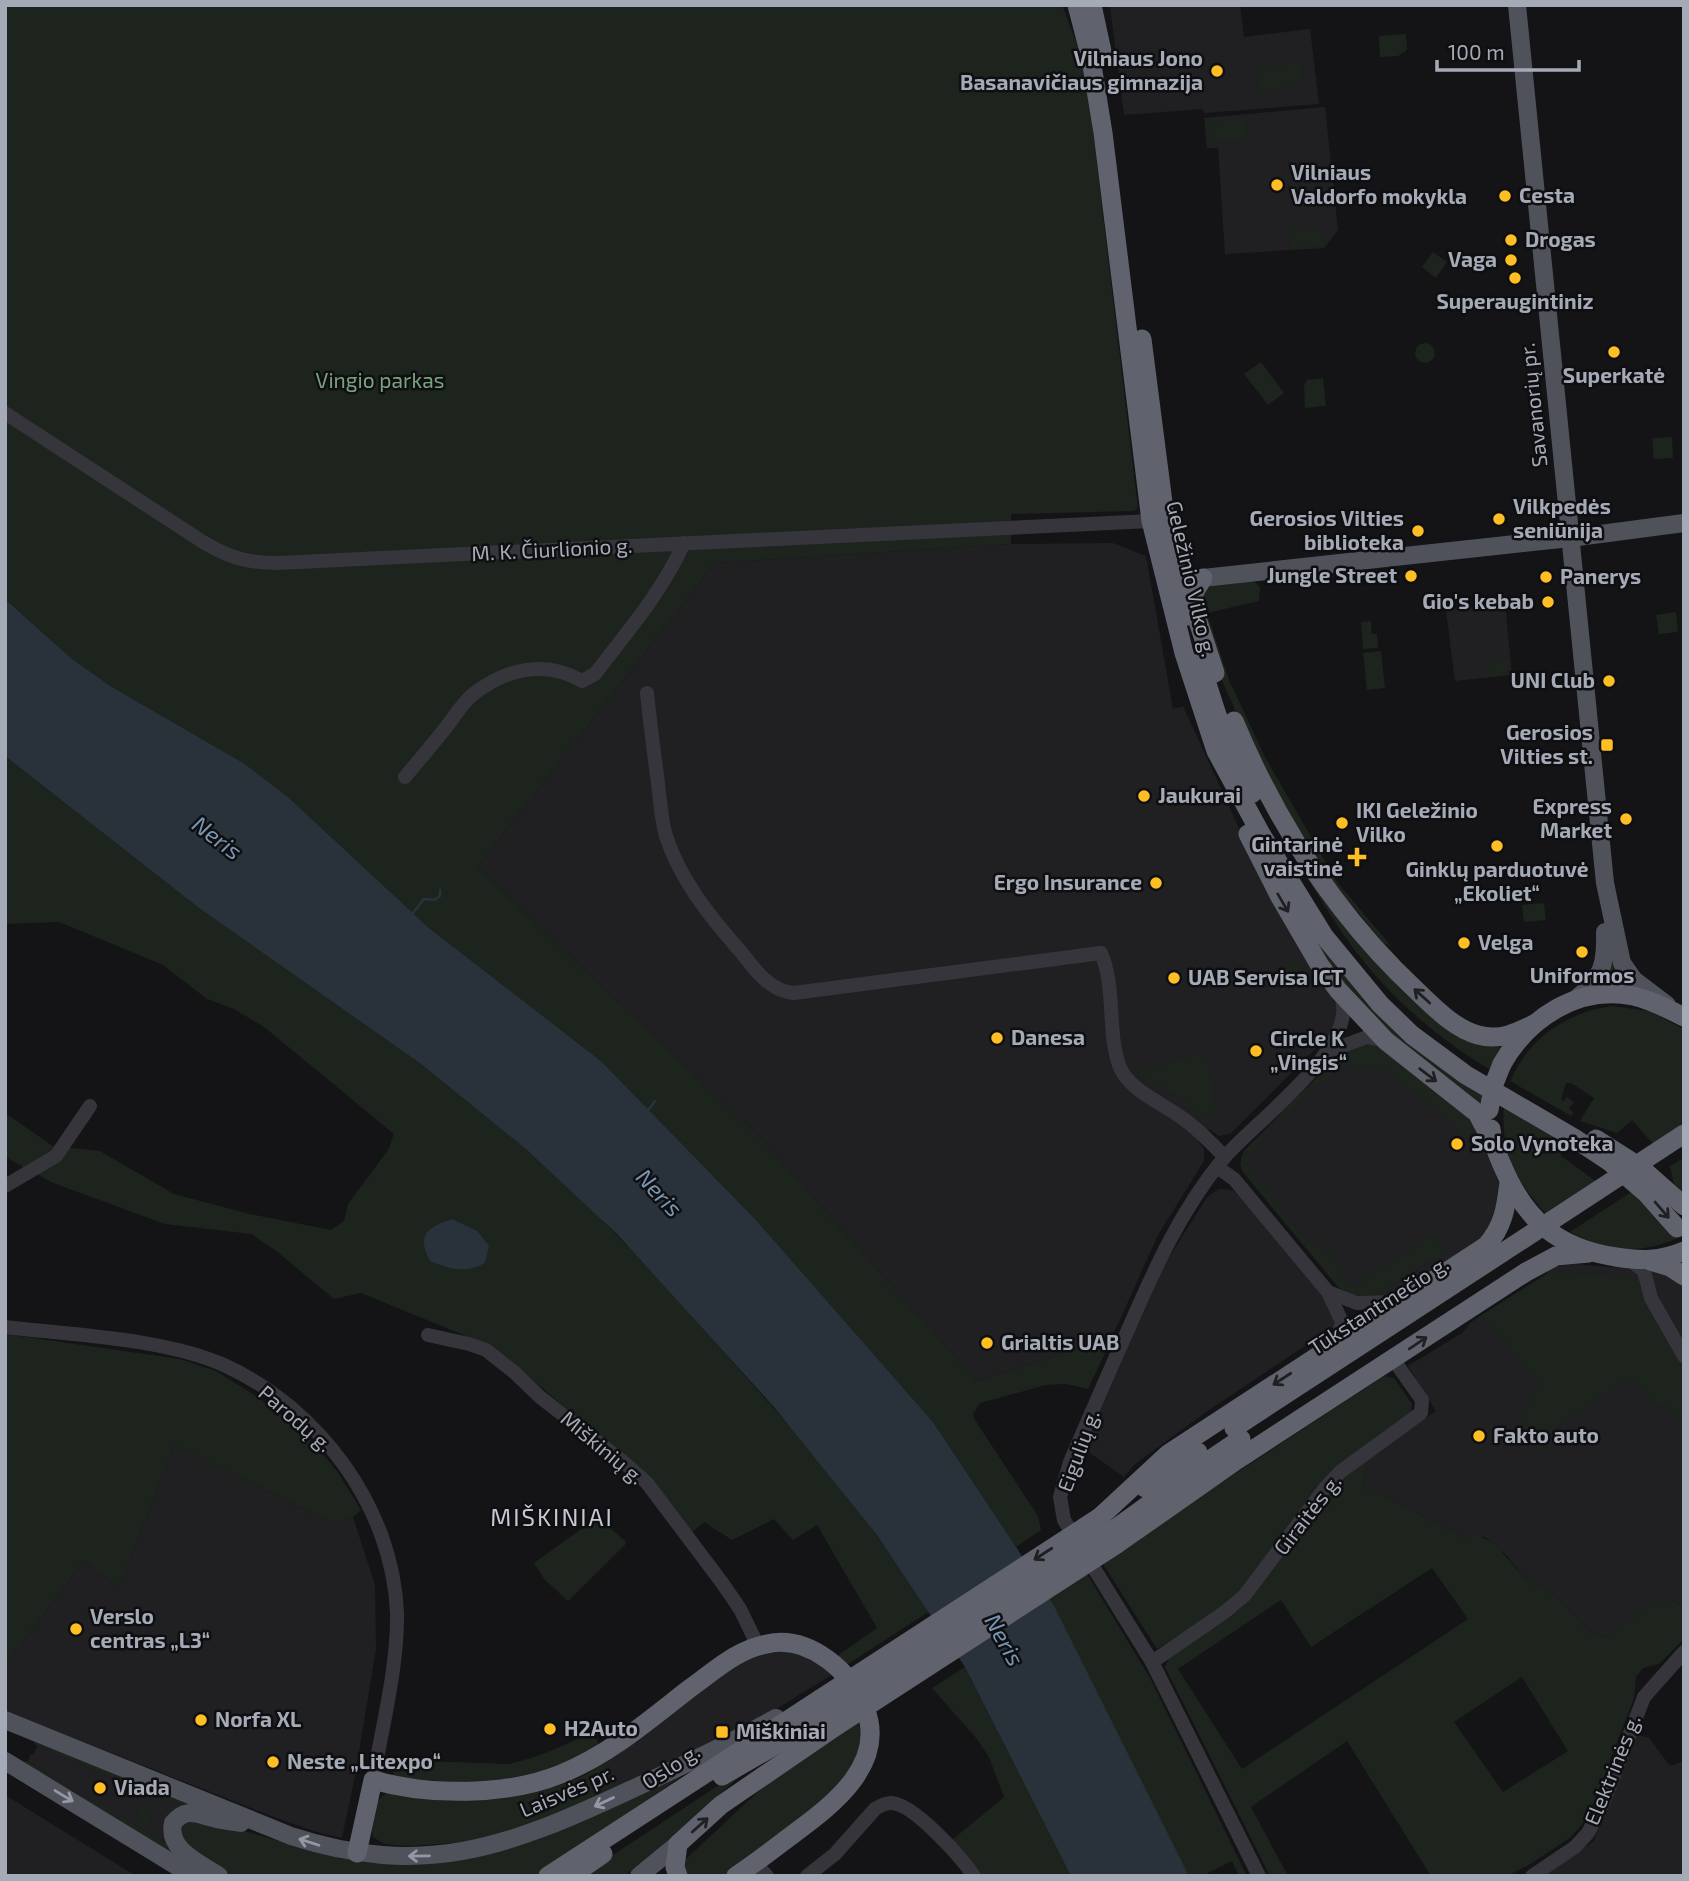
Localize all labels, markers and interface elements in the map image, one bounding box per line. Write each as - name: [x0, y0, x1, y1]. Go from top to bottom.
- scale bar: [1437, 28, 1579, 72]
- text: 100 m: [1448, 39, 1505, 64]
- place label: Vilniaus Jono Basanavičiaus gimnazija: [960, 45, 1203, 94]
- marker: Vilniaus Jono Basanavičiaus gimnazija: [1209, 63, 1225, 79]
- place label: Vilniaus Valdorfo mokykla: [1291, 159, 1467, 209]
- marker: Vilniaus Valdorfo mokykla: [1269, 177, 1285, 193]
- place label: Cesta: [1519, 182, 1575, 207]
- marker: Cesta: [1497, 188, 1513, 204]
- place label: Drogas: [1525, 226, 1596, 251]
- marker: Drogas: [1503, 232, 1519, 248]
- place label: Vaga: [1448, 246, 1497, 271]
- marker: Vaga: [1503, 252, 1519, 268]
- marker: Superaugintiniz: [1507, 270, 1523, 286]
- place label: Superaugintiniz: [1436, 288, 1594, 313]
- street label: Savanorių pr.: [1514, 342, 1551, 468]
- marker: Superkatė: [1606, 344, 1622, 360]
- place label: Superkatė: [1563, 362, 1665, 387]
- park label: Vingio parkas: [316, 367, 444, 392]
- place label: Vilkpedės seniūnija: [1513, 493, 1611, 542]
- street label: Geležinio Vilko g.: [1162, 498, 1223, 659]
- place label: Gerosios Vilties biblioteka: [1250, 505, 1404, 554]
- marker: Vilkpedės seniūnija: [1491, 511, 1507, 527]
- marker: Gerosios Vilties biblioteka: [1410, 523, 1426, 539]
- street label: M. K. Čiurlionio g.: [471, 532, 633, 565]
- place label: Jungle Street: [1267, 562, 1397, 587]
- place label: Panerys: [1560, 563, 1641, 589]
- marker: Jungle Street: [1403, 568, 1419, 584]
- marker: Panerys: [1538, 569, 1554, 585]
- place label: Gio's kebab: [1422, 588, 1534, 613]
- marker: Gio's kebab: [1540, 594, 1556, 610]
- place label: UNI Club: [1511, 667, 1595, 692]
- marker: UNI Club: [1601, 673, 1617, 689]
- place label: Gerosios Vilties st.: [1500, 719, 1593, 768]
- marker: Gerosios Vilties st.: [1599, 737, 1615, 753]
- place label: Jaukurai: [1158, 782, 1241, 807]
- marker: Jaukurai: [1136, 788, 1152, 804]
- place label: Express Market: [1532, 793, 1612, 842]
- place label: IKI Geležinio Vilko: [1356, 797, 1478, 846]
- water label: Neris: [187, 809, 248, 865]
- marker: Express Market: [1618, 811, 1634, 827]
- marker: IKI Geležinio Vilko: [1334, 815, 1350, 831]
- place label: Gintarinė vaistinė: [1251, 831, 1343, 880]
- marker: Ginklų parduotuvė „Ekoliet“: [1489, 838, 1505, 854]
- marker: Gintarinė vaistinė: [1349, 849, 1365, 865]
- place label: Ginklų parduotuvė „Ekoliet“: [1405, 856, 1589, 905]
- place label: Ergo Insurance: [994, 869, 1142, 894]
- marker: Ergo Insurance: [1148, 875, 1164, 891]
- one-way arrow: [1277, 892, 1290, 913]
- place label: Velga: [1478, 929, 1533, 954]
- marker: Velga: [1456, 935, 1472, 951]
- marker: Uniformos: [1574, 944, 1590, 960]
- place label: Uniformos: [1530, 962, 1634, 987]
- place label: UAB Servisa ICT: [1188, 964, 1344, 989]
- marker: UAB Servisa ICT: [1166, 970, 1182, 986]
- one-way arrow: [1414, 988, 1432, 1004]
- place label: Danesa: [1011, 1024, 1085, 1049]
- place label: Circle K „Vingis“: [1270, 1025, 1347, 1074]
- marker: Danesa: [989, 1030, 1005, 1046]
- marker: Circle K „Vingis“: [1248, 1043, 1264, 1059]
- one-way arrow: [1418, 1068, 1437, 1083]
- place label: Solo Vynoteka: [1471, 1130, 1613, 1156]
- marker: Solo Vynoteka: [1449, 1136, 1465, 1152]
- water label: Neris: [631, 1163, 689, 1222]
- one-way arrow: [1654, 1201, 1670, 1219]
- street label: Tūkstantmečio g.: [1304, 1250, 1453, 1359]
- place label: Grialtis UAB: [1001, 1329, 1119, 1354]
- marker: Grialtis UAB: [979, 1335, 995, 1351]
- one-way arrow: [1408, 1336, 1427, 1350]
- one-way arrow: [1273, 1372, 1292, 1386]
- street label: Parodų g.: [254, 1379, 338, 1457]
- street label: Miškinių g.: [556, 1405, 650, 1489]
- street label: Eigulių g.: [1051, 1406, 1104, 1495]
- place label: Fakto auto: [1493, 1422, 1599, 1447]
- marker: Fakto auto: [1471, 1428, 1487, 1444]
- street label: Giraitės g.: [1268, 1469, 1346, 1559]
- district label: MIŠKINIAI: [490, 1502, 614, 1531]
- one-way arrow: [1033, 1548, 1053, 1562]
- place label: Verslo centras „L3“: [90, 1603, 210, 1652]
- water label: Neris: [979, 1609, 1030, 1670]
- marker: Verslo centras „L3“: [68, 1621, 84, 1637]
- place label: Norfa XL: [215, 1706, 301, 1731]
- street label: Elektrinės g.: [1578, 1711, 1645, 1828]
- marker: Norfa XL: [193, 1712, 209, 1728]
- place label: H2Auto: [564, 1715, 638, 1740]
- place label: Miškiniai: [736, 1718, 826, 1743]
- marker: H2Auto: [542, 1721, 558, 1737]
- marker: Miškiniai: [714, 1724, 730, 1740]
- street label: Oslo g.: [637, 1738, 704, 1794]
- place label: Neste „Litexpo“: [287, 1748, 441, 1773]
- marker: Neste „Litexpo“: [265, 1754, 281, 1770]
- street label: Laisvės pr.: [515, 1760, 617, 1822]
- place label: Viada: [114, 1774, 170, 1799]
- marker: Viada: [92, 1780, 108, 1796]
- one-way arrow: [53, 1790, 73, 1804]
- one-way arrow: [594, 1796, 615, 1809]
- one-way arrow: [690, 1817, 708, 1833]
- one-way arrow: [298, 1834, 320, 1847]
- one-way arrow: [407, 1849, 430, 1862]

